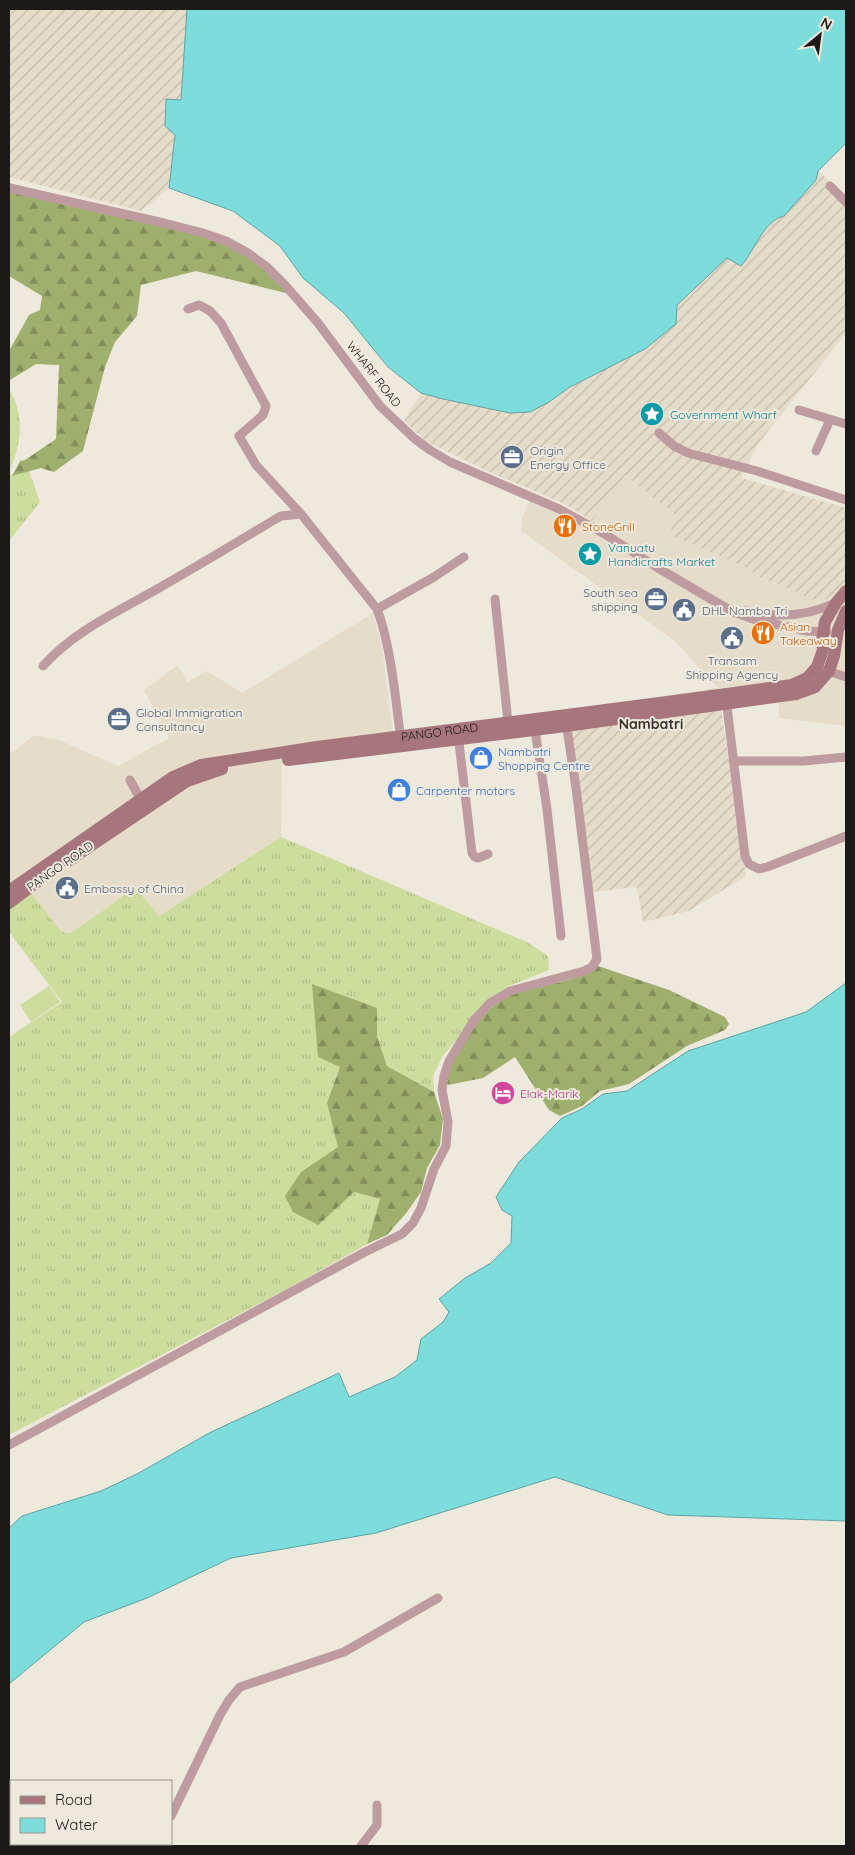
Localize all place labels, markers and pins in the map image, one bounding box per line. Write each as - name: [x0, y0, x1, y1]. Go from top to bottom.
- place icon: Government Wharf: [639, 401, 665, 427]
- place label: Government Wharf: [670, 407, 777, 422]
- place label: Origin Energy Office: [530, 443, 606, 472]
- office icon: Origin Energy Office: [499, 444, 525, 470]
- restaurant icon: StoneGrill: [552, 513, 578, 539]
- place label: StoneGrill: [582, 519, 635, 534]
- place label: Vanuatu Handicrafts Market: [608, 540, 715, 569]
- place icon: Vanuatu Handicrafts Market: [577, 541, 603, 567]
- place label: South sea shipping: [583, 585, 638, 614]
- office icon: South sea shipping: [643, 586, 669, 612]
- public building icon: DHL Namba Tri: [671, 597, 697, 623]
- place label: DHL Namba Tri: [702, 603, 787, 618]
- place label: Asian Takeaway: [780, 619, 837, 648]
- restaurant icon: Asian Takeaway: [750, 620, 776, 646]
- public building icon: Transam Shipping Agency: [719, 625, 745, 651]
- place label: Transam Shipping Agency: [686, 653, 778, 682]
- place label: Global Immigration Consultancy: [136, 705, 242, 734]
- office icon: Global Immigration Consultancy: [106, 706, 132, 732]
- place label: Nambatri Shopping Centre: [498, 744, 591, 773]
- shop icon: Nambatri Shopping Centre: [468, 745, 494, 771]
- shop icon: Carpenter motors: [386, 777, 412, 803]
- place label: Carpenter motors: [416, 783, 515, 798]
- public building icon: Embassy of China: [54, 875, 80, 901]
- place label: Embassy of China: [84, 881, 184, 896]
- hotel icon: Elak-Marik: [490, 1080, 516, 1106]
- place label: Elak-Marik: [520, 1086, 579, 1101]

